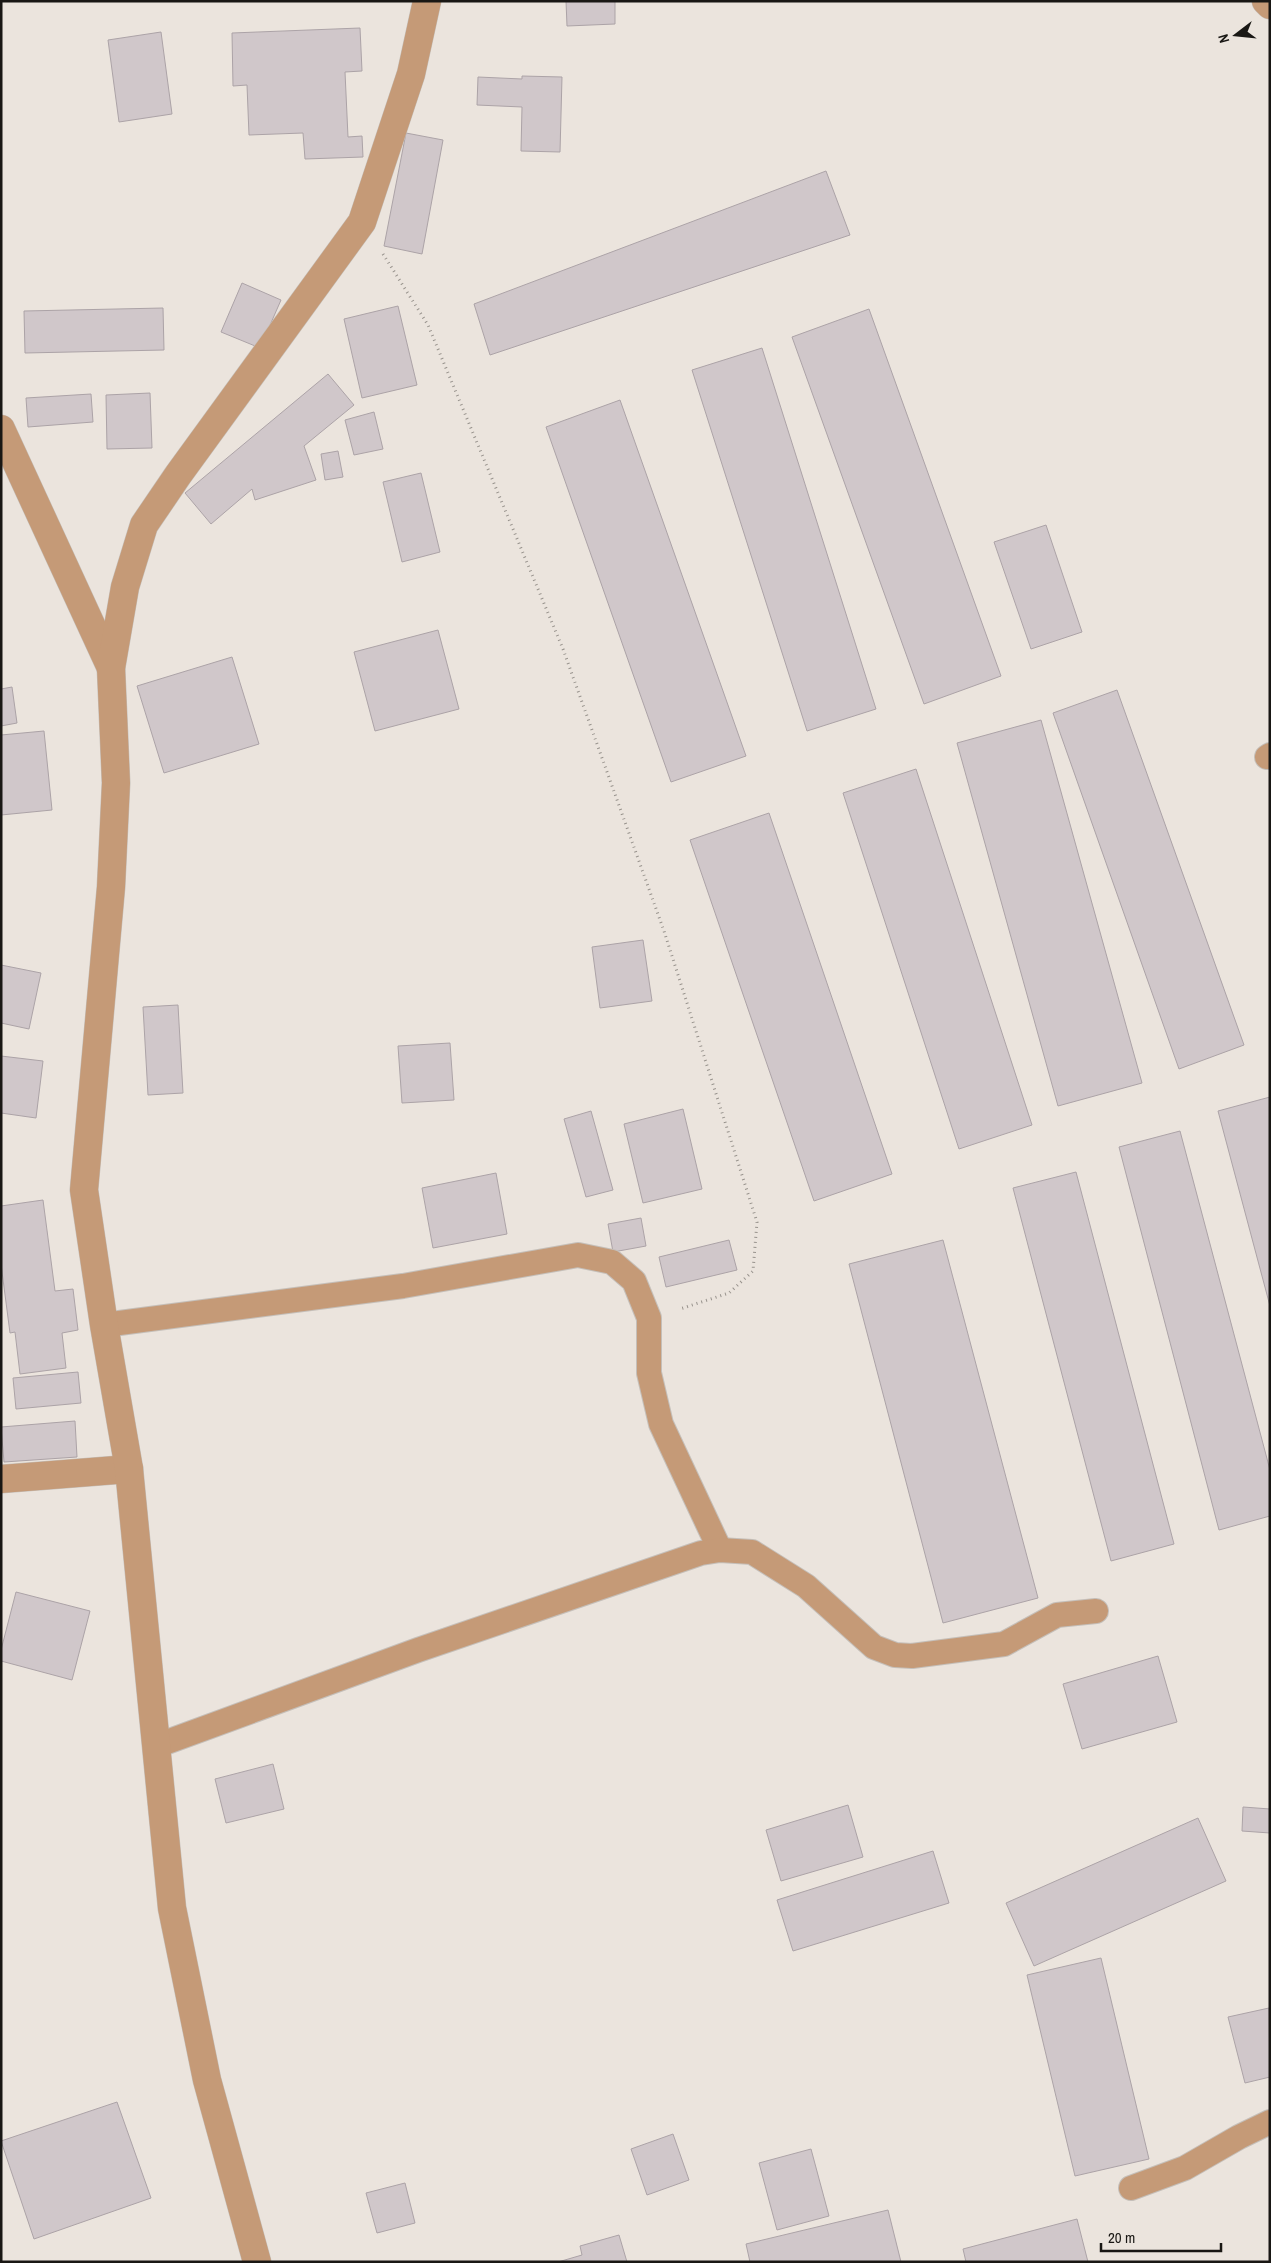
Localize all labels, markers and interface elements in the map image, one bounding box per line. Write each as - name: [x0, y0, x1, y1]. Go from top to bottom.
- north arrow: [1211, 10, 1261, 60]
- text: N: [1214, 32, 1233, 45]
- scale bar: [1101, 2220, 1221, 2252]
- text: 20 m: [1108, 2227, 1135, 2248]

